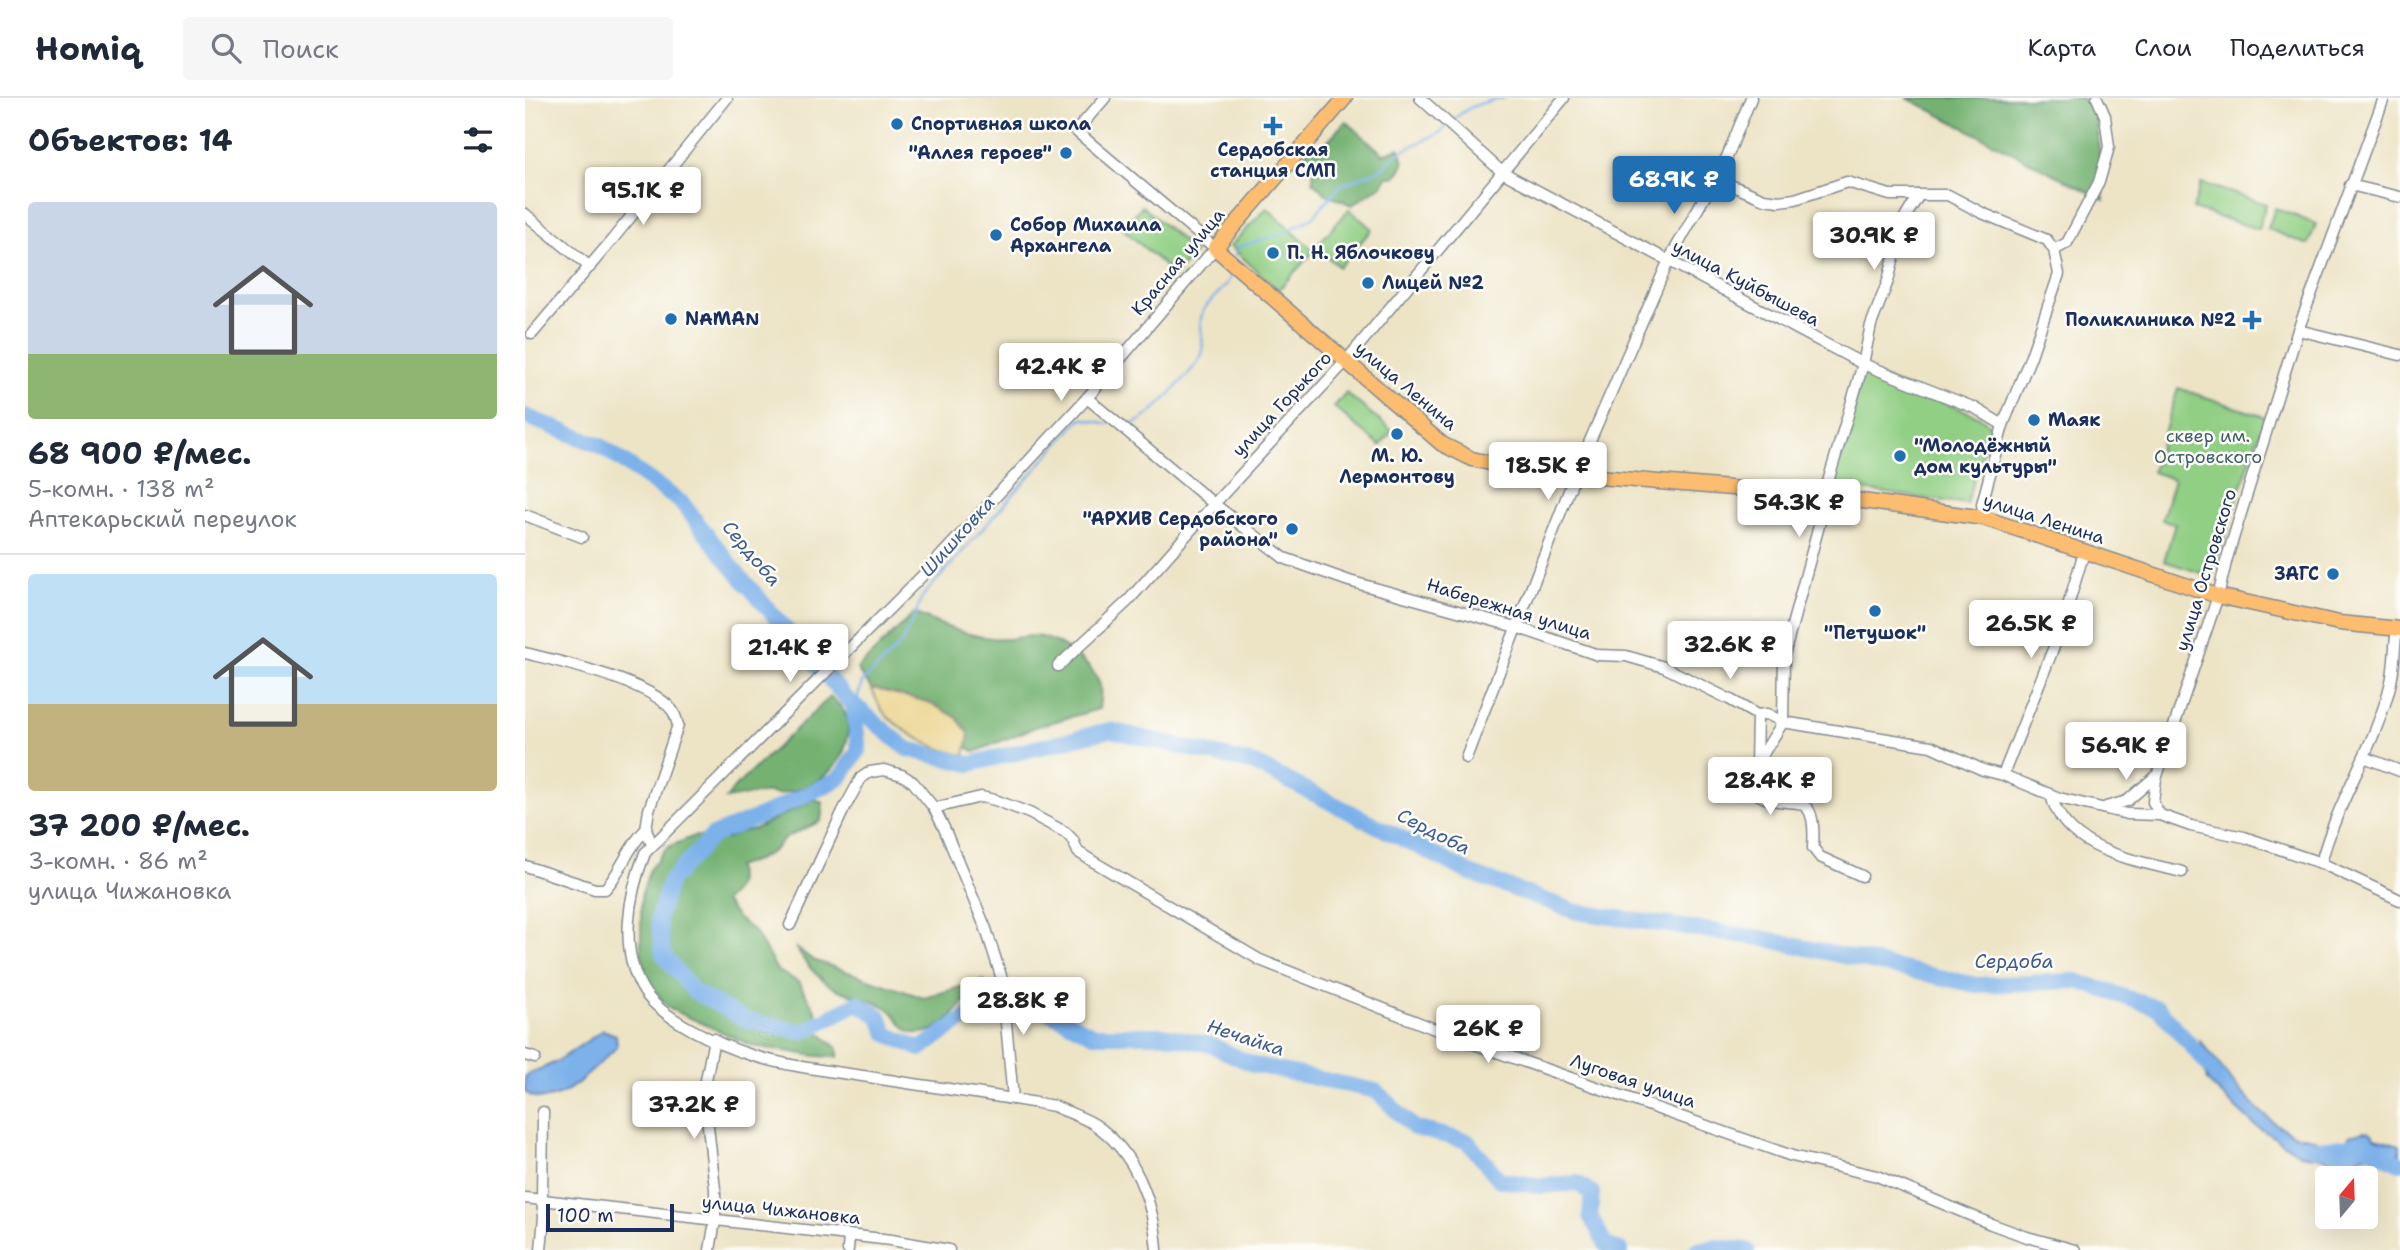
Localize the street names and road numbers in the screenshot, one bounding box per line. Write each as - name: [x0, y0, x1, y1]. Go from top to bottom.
- street label: Красная улица: [1126, 203, 1230, 321]
- street label: улица Куйбышева: [1668, 234, 1824, 332]
- street label: улица Ленина: [1350, 336, 1462, 436]
- street label: улица Горького: [1227, 346, 1337, 462]
- street label: улица Островского: [2170, 486, 2242, 654]
- street label: улица Ленина: [1980, 488, 2108, 550]
- street label: Набережная улица: [1424, 573, 1594, 645]
- street label: Луговая улица: [1567, 1048, 1699, 1114]
- street label: улица Чижановка: [701, 1190, 861, 1230]

